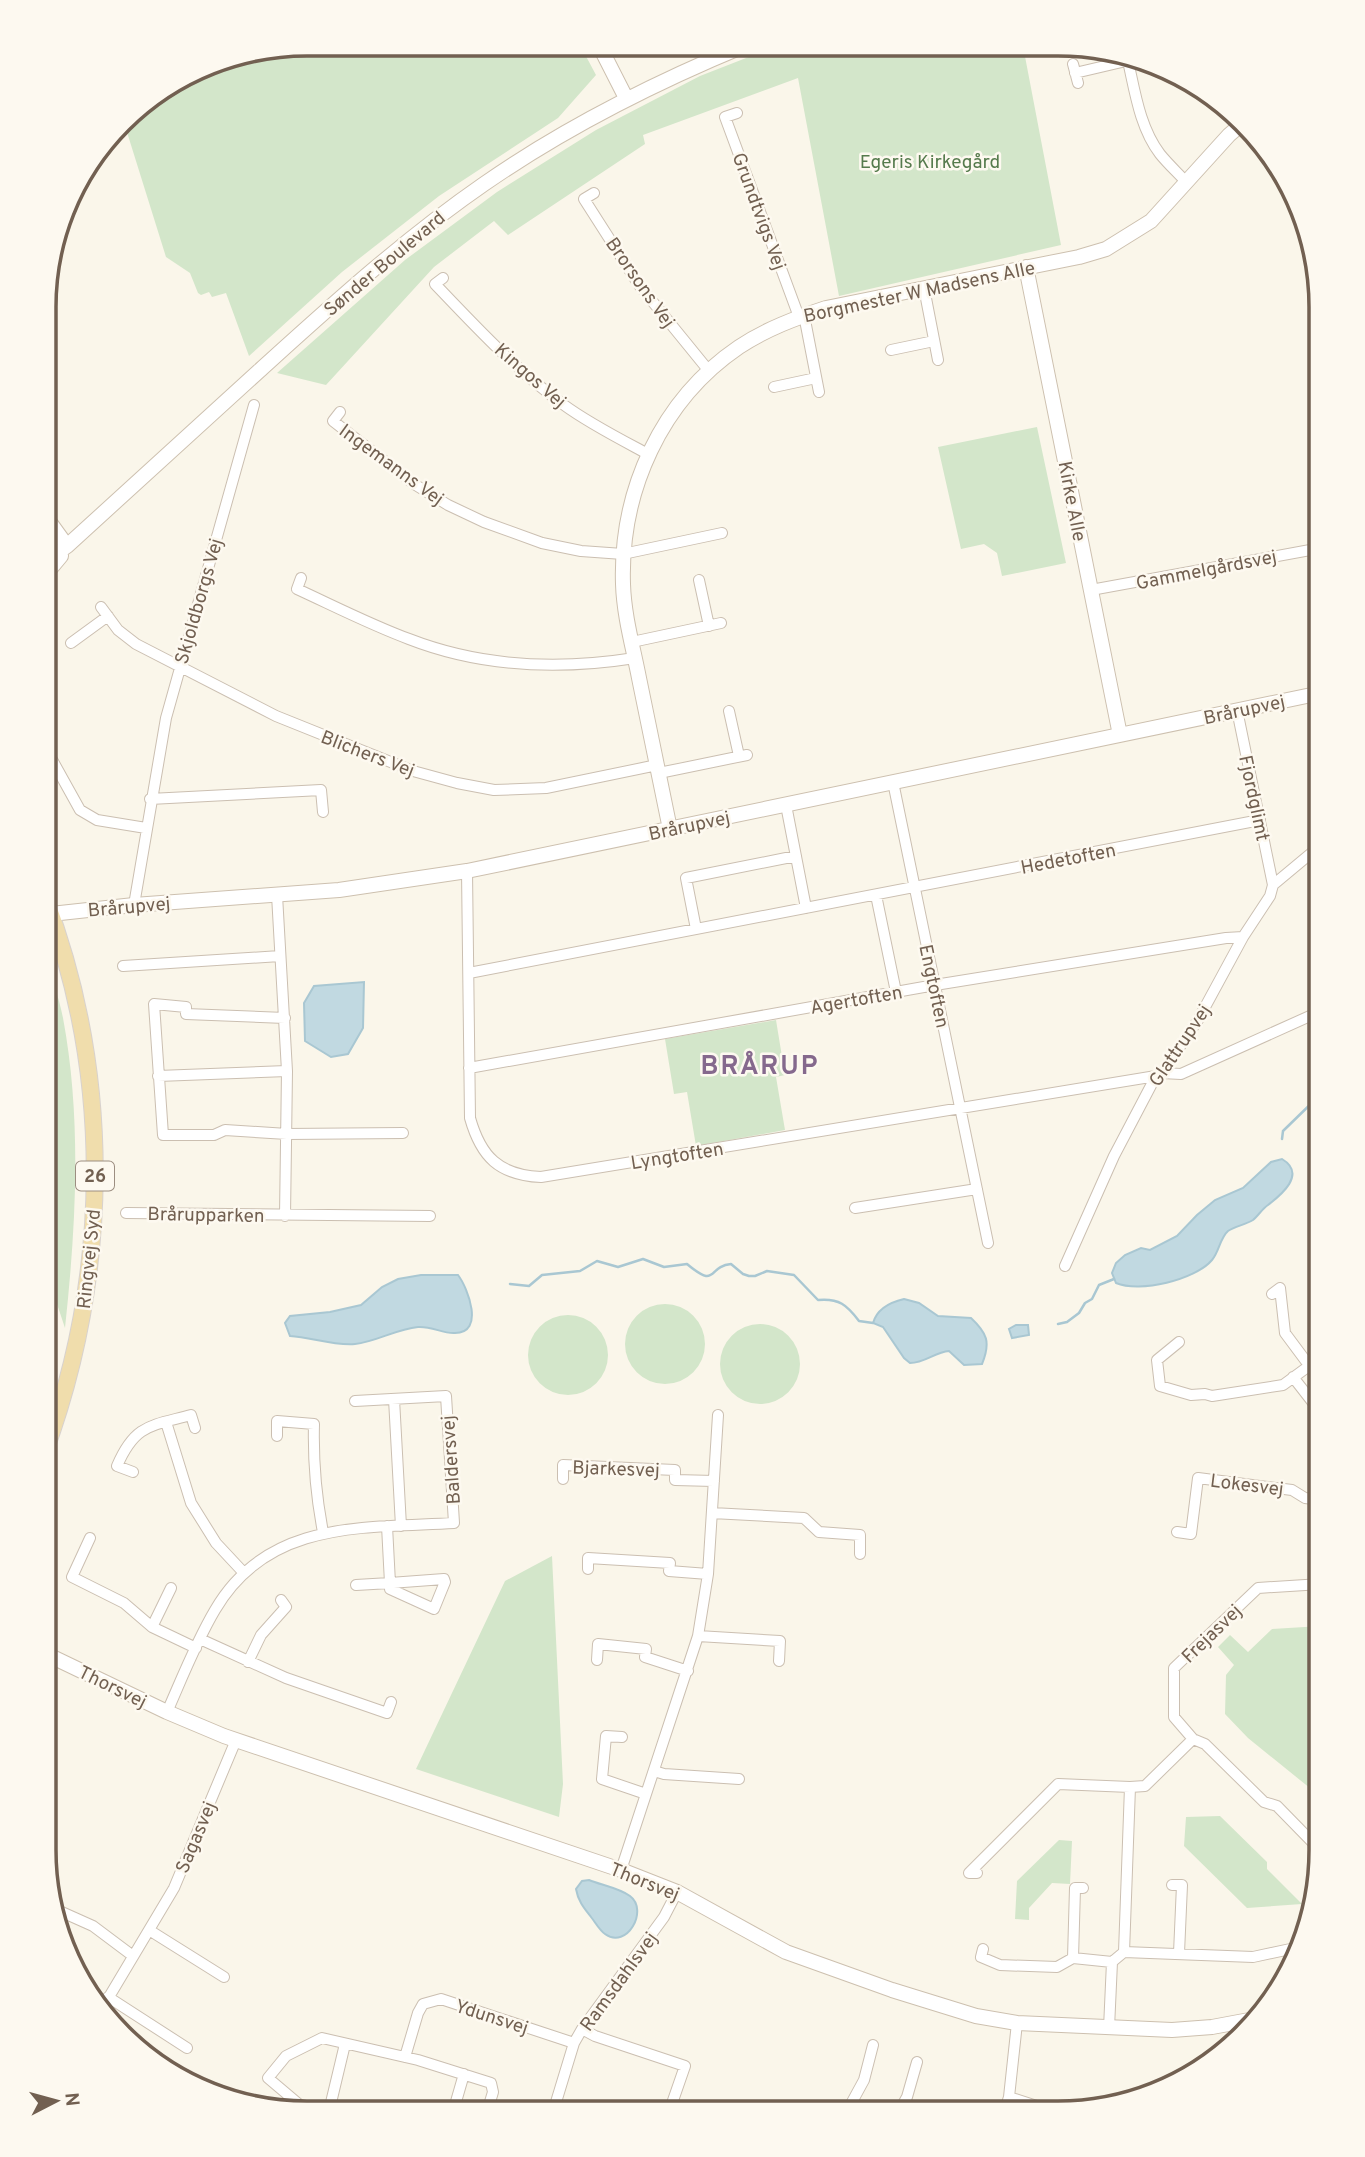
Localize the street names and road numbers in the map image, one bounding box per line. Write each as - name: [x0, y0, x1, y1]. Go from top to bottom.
- street label: Grundtvigs Vej: [726, 150, 790, 274]
- street label: Sønder Boulevard: [320, 207, 451, 322]
- street label: Brorsons Vej: [599, 233, 679, 333]
- street label: Borgmester W Madsens Alle: [801, 257, 1037, 329]
- street label: Kingos Vej: [489, 339, 571, 414]
- street label: Ingemanns Vej: [334, 420, 448, 512]
- street label: Kirke Alle: [1052, 459, 1091, 544]
- street label: Skjoldborgs Vej: [170, 536, 229, 667]
- street label: Gammelgårdsvej: [1134, 546, 1279, 596]
- street label: Brårupvej: [1201, 691, 1287, 731]
- street label: Blichers Vej: [317, 726, 418, 784]
- street label: Fjordglimt: [1232, 753, 1274, 844]
- street label: Brårupvej: [646, 807, 732, 847]
- street label: Hedetoften: [1019, 839, 1118, 881]
- street label: Brårupvej: [87, 892, 171, 924]
- street label: Engtoften: [912, 942, 954, 1030]
- street label: Agertoften: [808, 981, 904, 1021]
- street label: Glattrupvej: [1144, 1000, 1217, 1092]
- street label: Lyngtoften: [629, 1138, 726, 1176]
- road number: 26: [76, 1162, 114, 1190]
- street label: Brårupparken: [147, 1203, 265, 1229]
- street label: Ringvej Syd: [73, 1208, 107, 1310]
- street label: Baldersvej: [437, 1415, 467, 1505]
- street label: Bjarkesvej: [572, 1456, 660, 1484]
- street label: Lokesvej: [1209, 1470, 1285, 1502]
- street label: Frejasvej: [1177, 1600, 1248, 1669]
- street label: Thorsvej: [74, 1661, 150, 1715]
- street label: Sagasvej: [171, 1798, 223, 1877]
- street label: Thorsvej: [606, 1858, 683, 1908]
- street label: Ramsdahlsvej: [575, 1928, 664, 2037]
- street label: Ydunsvej: [452, 1995, 531, 2041]

